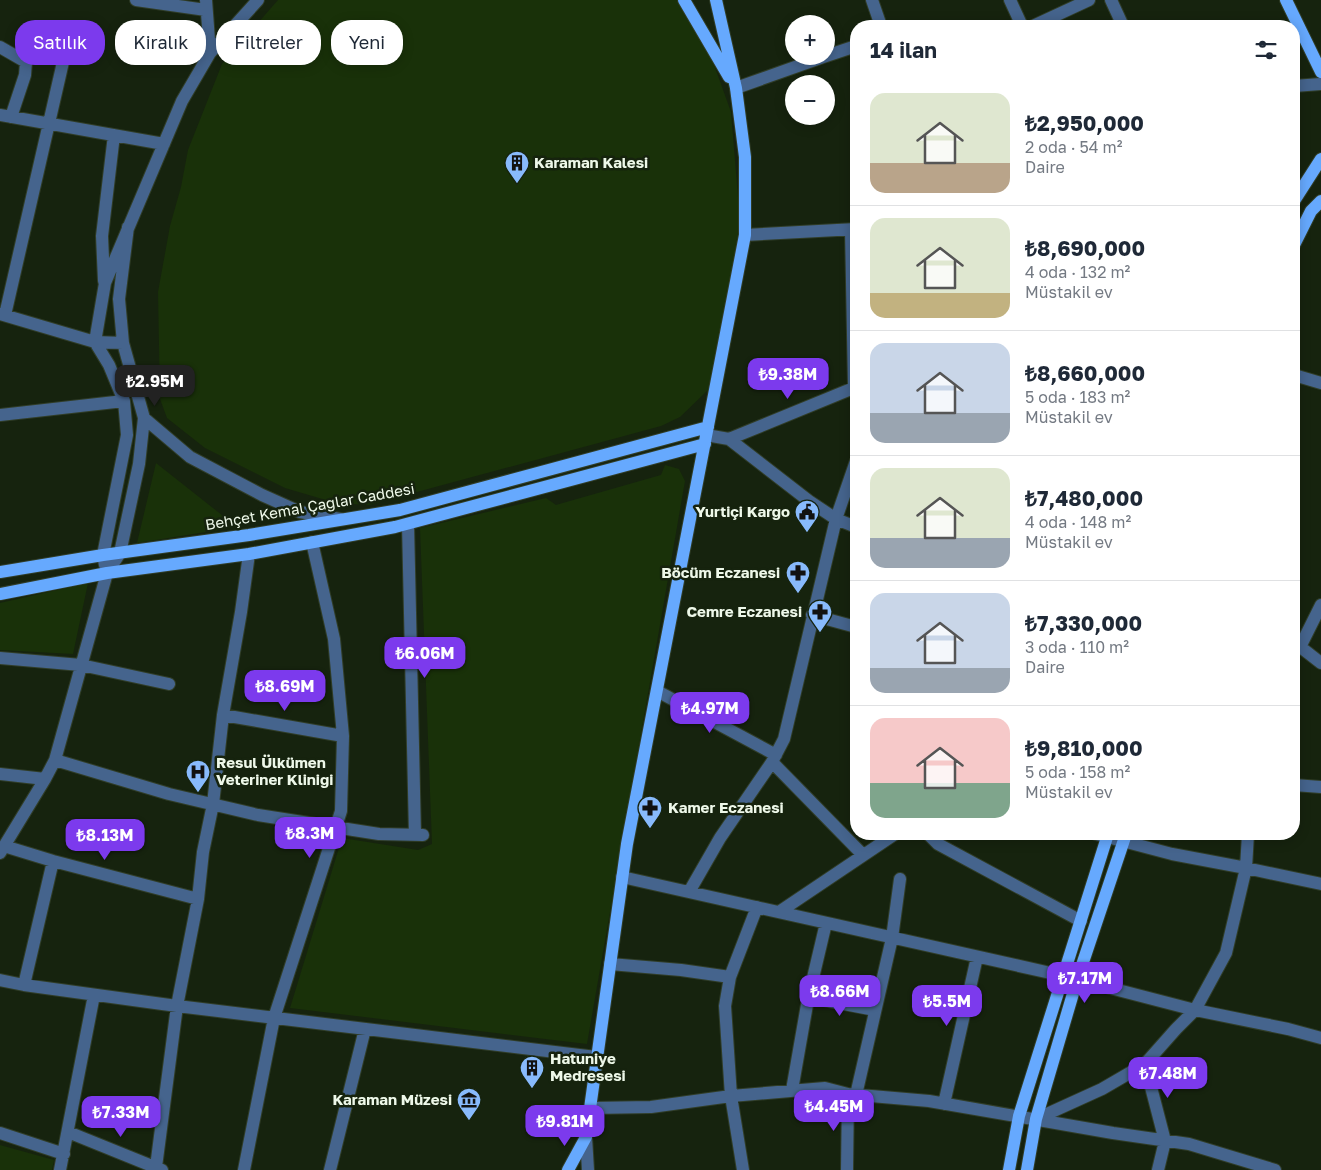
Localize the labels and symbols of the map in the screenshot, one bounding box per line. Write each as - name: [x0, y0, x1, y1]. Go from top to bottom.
- building icon: Karaman Kalesi: [504, 150, 530, 184]
- place label: Karaman Kalesi: [534, 153, 648, 171]
- pin: ₺9.38M: [747, 358, 829, 400]
- pin: ₺2.95M: [114, 364, 196, 407]
- street label: Behçet Kemal Çağlar Caddesi: [204, 479, 416, 533]
- public building icon: Yurtiçi Kargo: [794, 499, 820, 533]
- place label: Yurtiçi Kargo: [695, 502, 790, 520]
- pharmacy icon: Böcüm Eczanesi: [785, 560, 811, 594]
- place label: Böcüm Eczanesi: [661, 563, 780, 581]
- pharmacy icon: Cemre Eczanesi: [807, 599, 833, 633]
- place label: Cemre Eczanesi: [686, 602, 802, 620]
- pin: ₺6.06M: [384, 636, 466, 679]
- pin: ₺8.69M: [244, 670, 326, 712]
- pin: ₺4.97M: [669, 692, 751, 734]
- place label: Resul Ülkümen Veteriner Kliniği: [216, 753, 333, 788]
- hospital icon: Resul Ülkümen Veteriner Kliniği: [185, 759, 211, 793]
- pharmacy icon: Kamer Eczanesi: [637, 795, 663, 829]
- place label: Kamer Eczanesi: [668, 798, 784, 816]
- pin: ₺8.3M: [275, 816, 345, 859]
- pin: ₺8.13M: [64, 818, 146, 861]
- pin: ₺7.17M: [1044, 962, 1126, 1004]
- pin: ₺8.66M: [799, 974, 881, 1017]
- pin: ₺5.5M: [912, 984, 982, 1027]
- place label: Hatuniye Medresesi: [550, 1049, 626, 1084]
- building icon: Hatuniye Medresesi: [519, 1055, 545, 1089]
- pin: ₺7.48M: [1127, 1056, 1209, 1099]
- museum icon: Karaman Müzesi: [456, 1087, 482, 1121]
- place label: Karaman Müzesi: [332, 1090, 452, 1108]
- pin: ₺4.45M: [793, 1090, 875, 1132]
- pin: ₺7.33M: [80, 1096, 162, 1138]
- pin: ₺9.81M: [524, 1104, 606, 1147]

